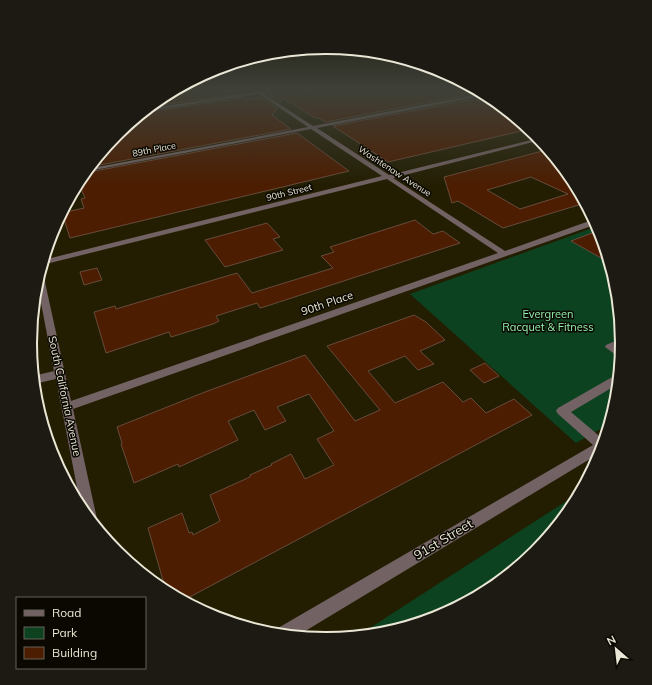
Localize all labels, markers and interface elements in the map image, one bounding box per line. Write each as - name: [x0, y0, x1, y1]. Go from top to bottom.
- street label: 89th Place: [131, 139, 177, 159]
- street label: Washtenaw Avenue: [356, 143, 434, 199]
- street label: 90th Street: [265, 181, 313, 203]
- street label: 90th Place: [299, 288, 355, 318]
- park label: Evergreen Racquet & Fitness: [502, 307, 594, 334]
- street label: South California Avenue: [45, 335, 85, 457]
- street label: 91st Street: [411, 515, 476, 563]
- legend: [16, 597, 146, 669]
- text: Road: [52, 605, 81, 620]
- text: Park: [52, 625, 78, 640]
- north arrow: [596, 629, 636, 669]
- text: N: [604, 632, 618, 648]
- text: Building: [52, 645, 97, 660]

